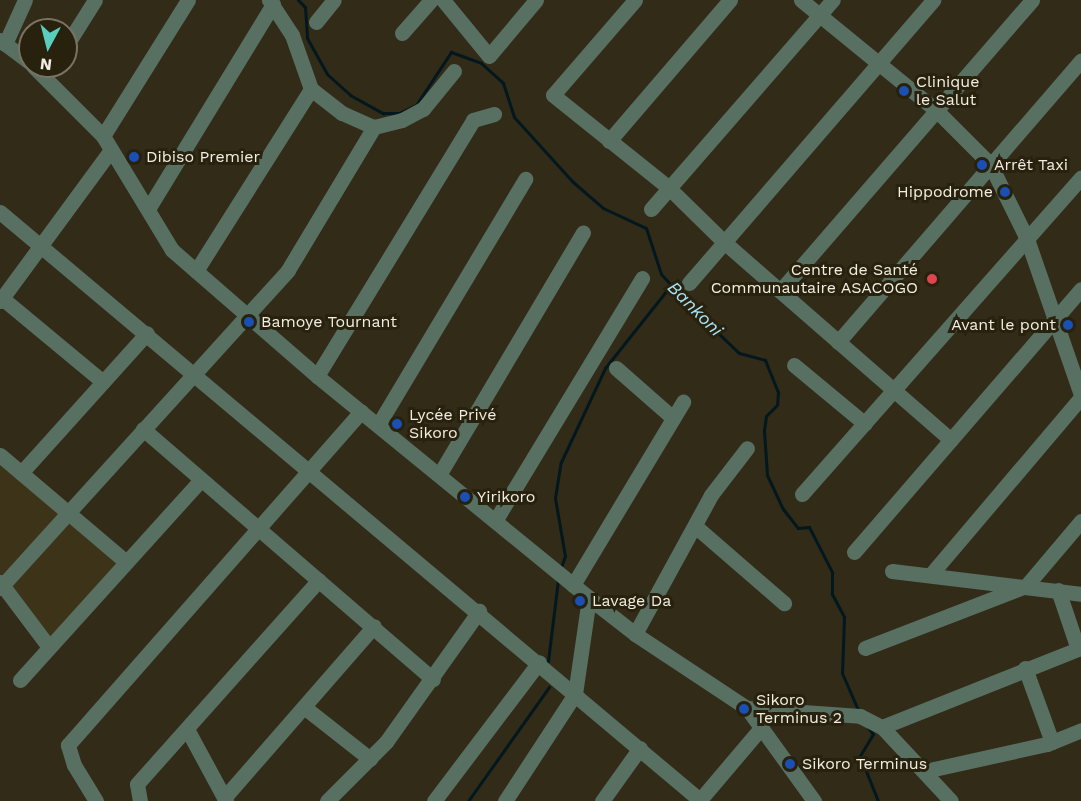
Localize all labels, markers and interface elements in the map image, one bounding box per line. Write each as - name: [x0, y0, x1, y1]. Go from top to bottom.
- north arrow: [18, 18, 78, 78]
- text: N: [39, 54, 53, 75]
- place label: Clinique le Salut: [916, 72, 979, 110]
- marker: Clinique le Salut: [897, 84, 911, 98]
- place label: Dibiso Premier: [146, 147, 260, 167]
- marker: Dibiso Premier: [127, 150, 141, 164]
- place label: Arrêt Taxi: [994, 155, 1068, 175]
- marker: Arrêt Taxi: [975, 158, 989, 172]
- place label: Hippodrome: [897, 182, 993, 202]
- marker: Hippodrome: [998, 185, 1012, 199]
- place label: Centre de Santé Communautaire ASACOGO: [710, 260, 918, 298]
- marker: Centre de Santé Communautaire ASACOGO: [923, 270, 941, 288]
- water label: Bankoni: [663, 277, 727, 341]
- place label: Bamoye Tournant: [261, 312, 397, 332]
- marker: Bamoye Tournant: [242, 315, 256, 329]
- place label: Avant le pont: [951, 315, 1056, 335]
- marker: Avant le pont: [1061, 318, 1075, 332]
- place label: Lycée Privé Sikoro: [409, 405, 496, 443]
- marker: Lycée Privé Sikoro: [390, 417, 404, 431]
- place label: Yirikoro: [477, 487, 535, 507]
- marker: Yirikoro: [458, 490, 472, 504]
- place label: Lavage Da: [592, 591, 671, 611]
- marker: Lavage Da: [573, 594, 587, 608]
- place label: Sikoro Terminus 2: [756, 690, 842, 728]
- marker: Sikoro Terminus 2: [737, 702, 751, 716]
- place label: Sikoro Terminus: [802, 754, 928, 774]
- marker: Sikoro Terminus: [783, 757, 797, 771]

